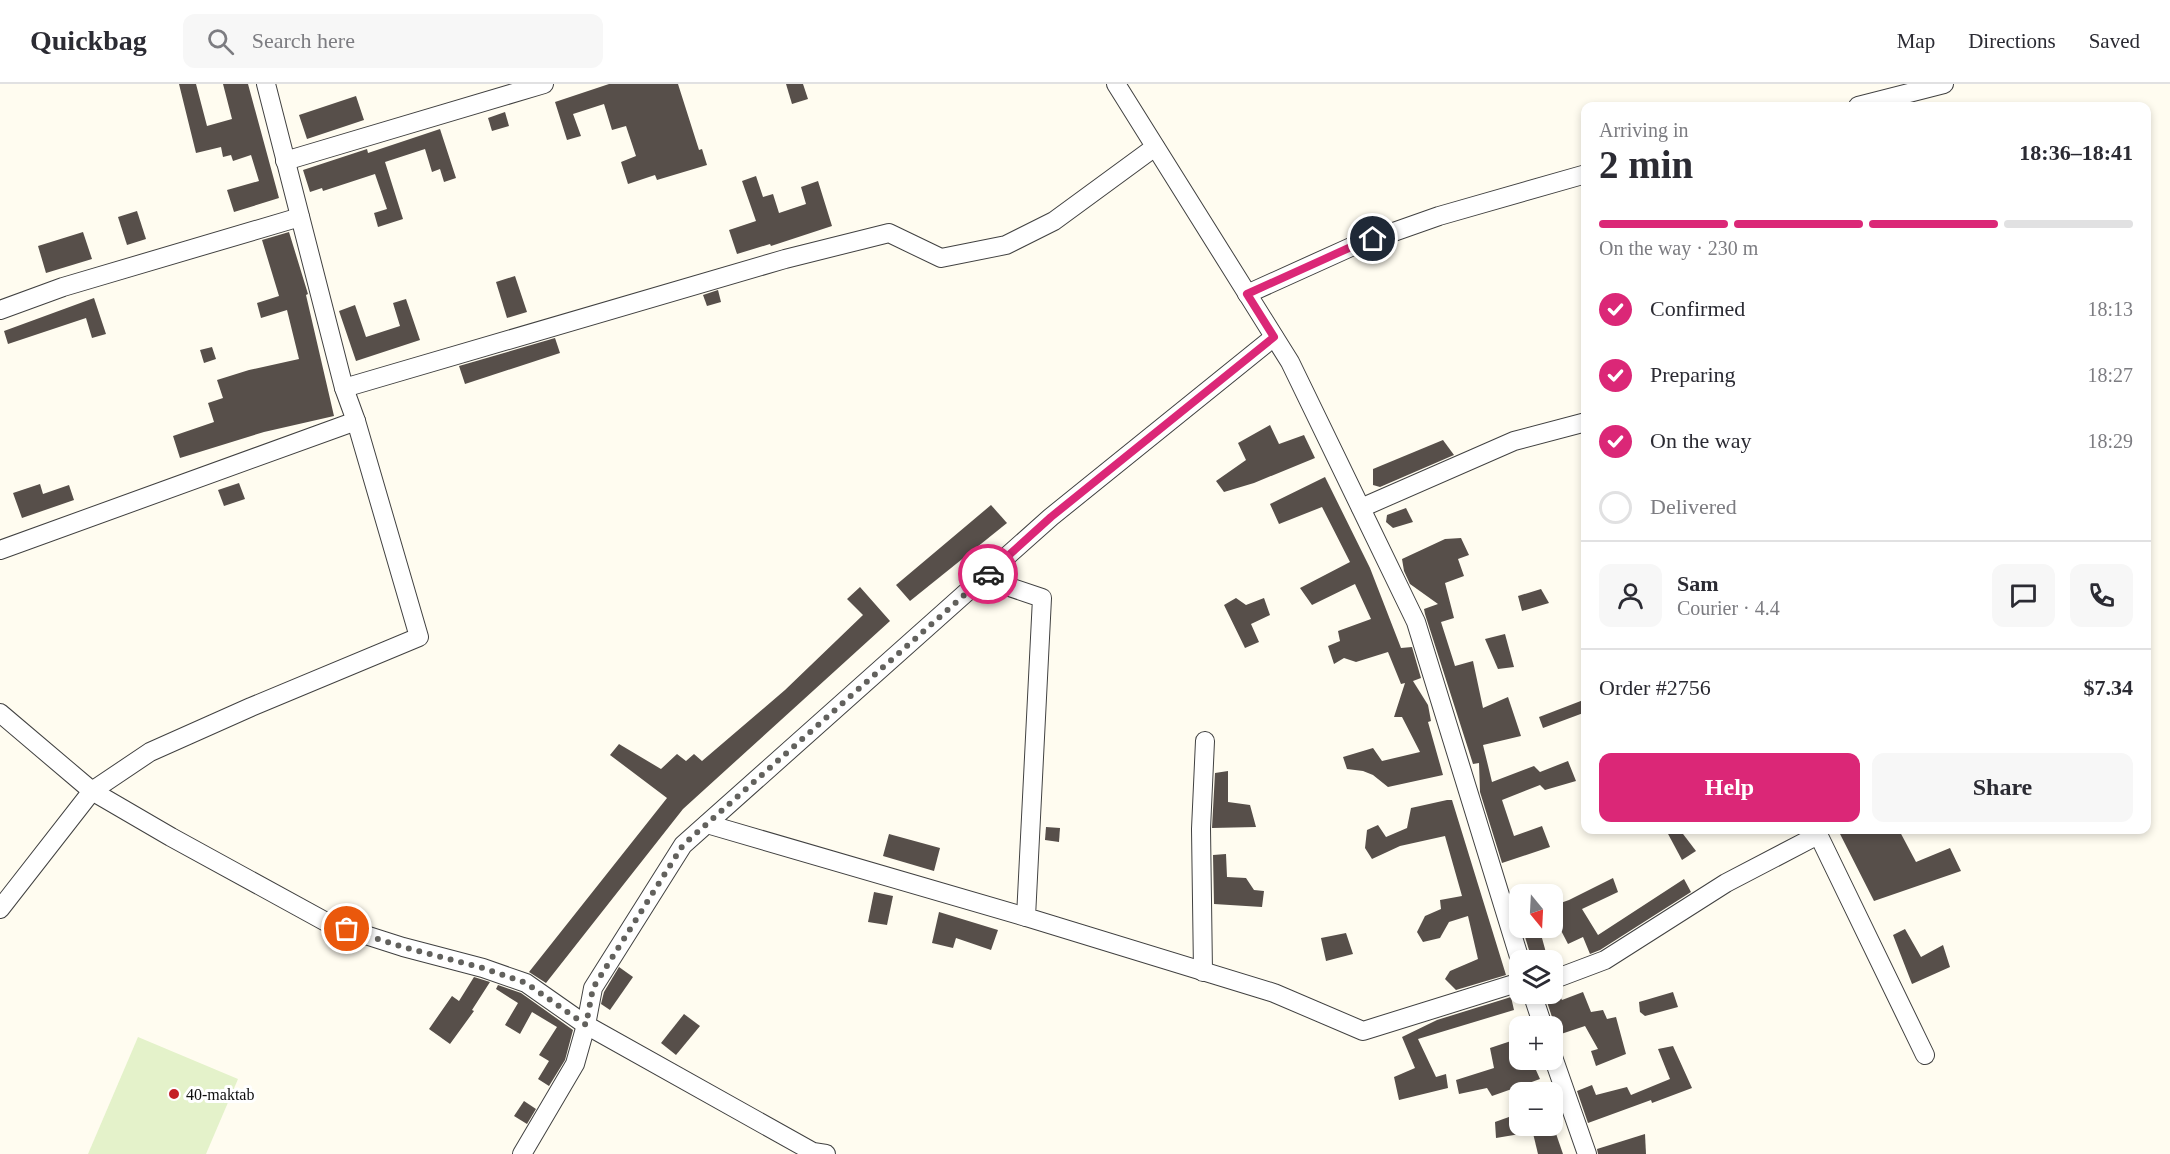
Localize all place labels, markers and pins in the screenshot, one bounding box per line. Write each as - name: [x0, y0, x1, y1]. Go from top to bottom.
- pin: [1347, 213, 1398, 264]
- pin: [321, 903, 372, 954]
- place label: 40-maktab: [186, 1086, 254, 1103]
- marker: 40-maktab: [167, 1087, 181, 1101]

